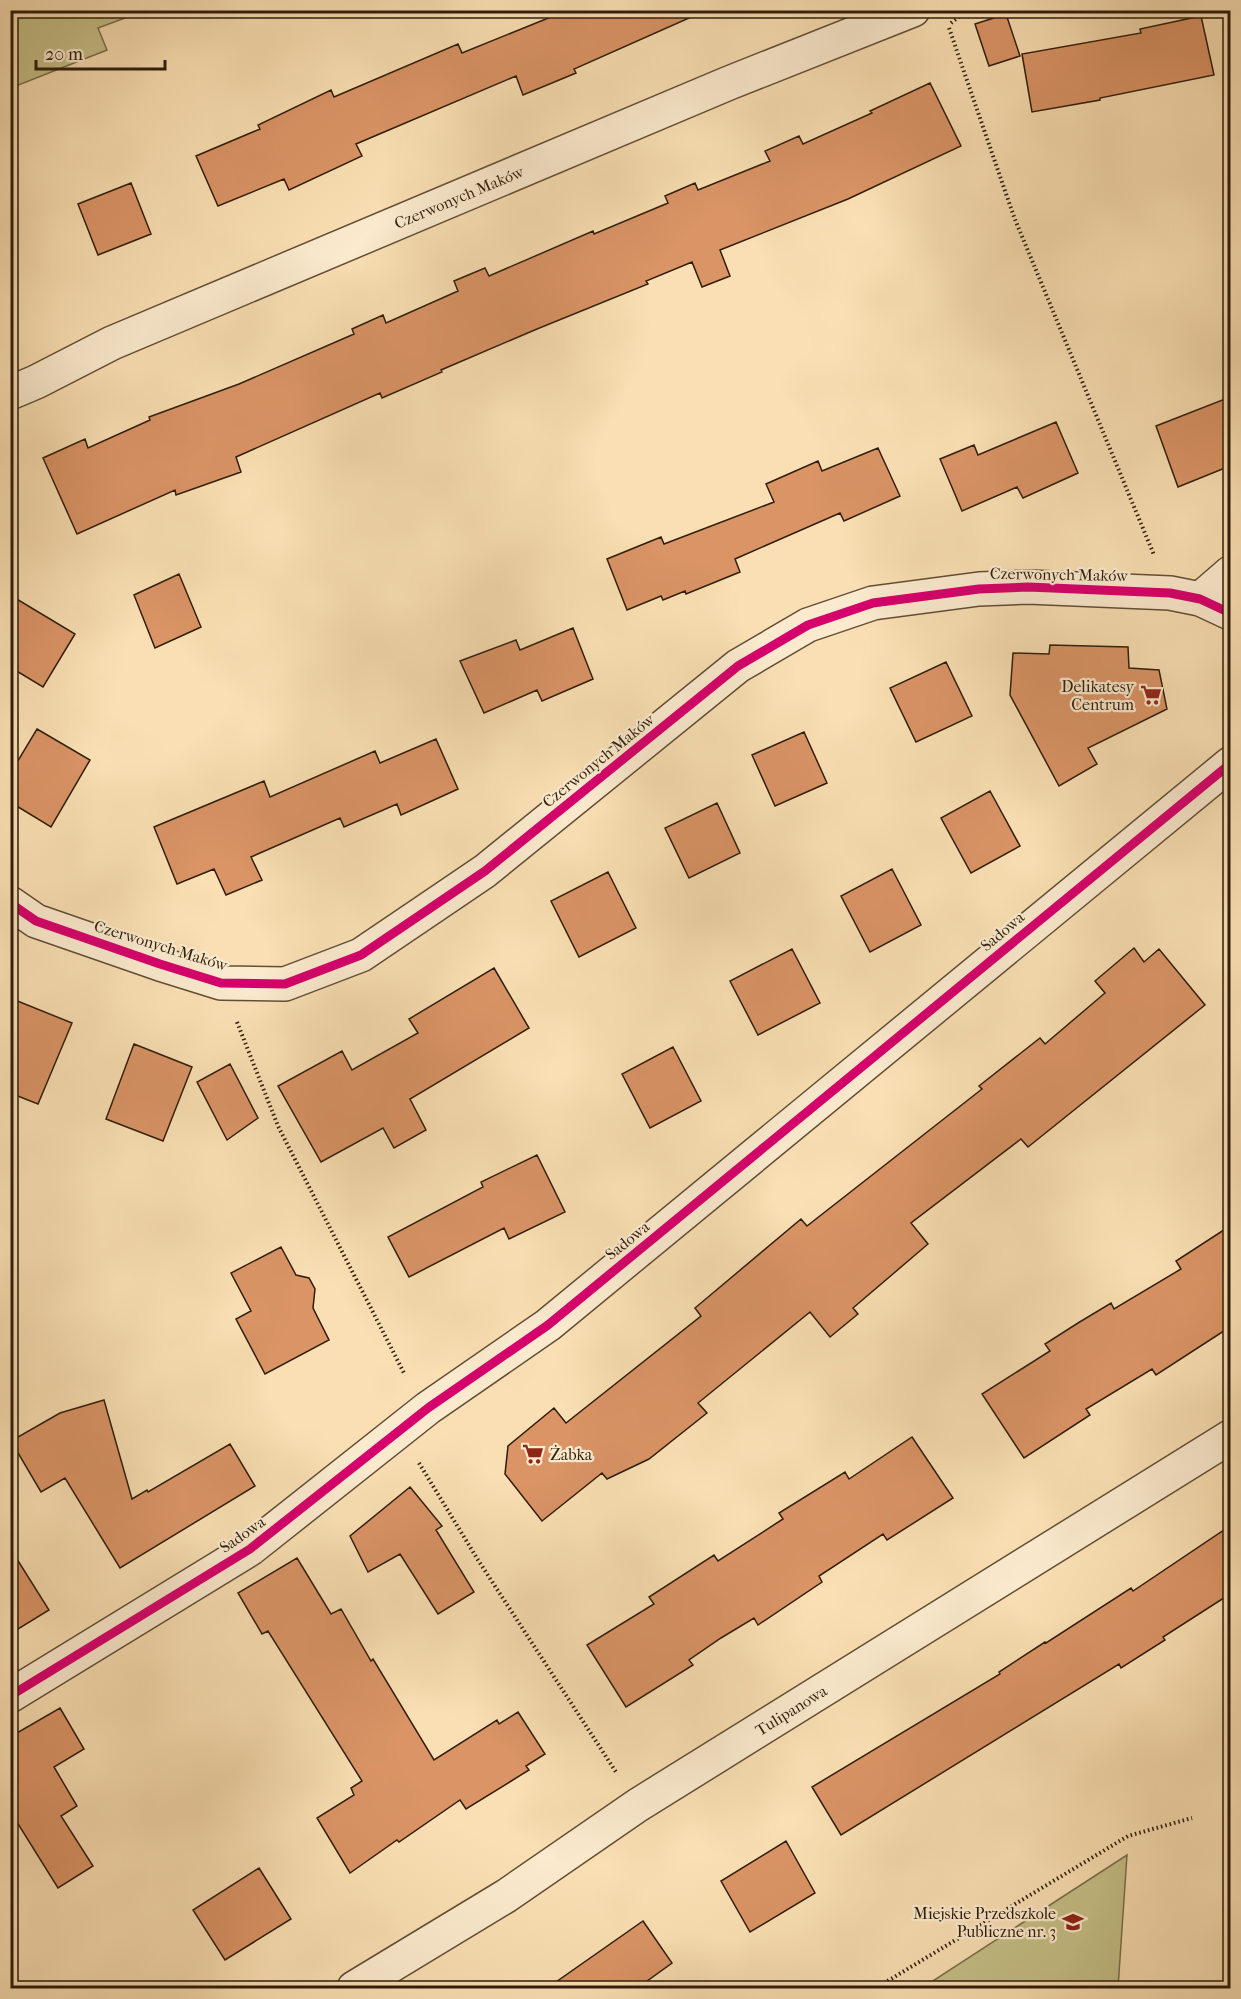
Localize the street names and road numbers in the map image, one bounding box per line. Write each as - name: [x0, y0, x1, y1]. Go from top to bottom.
- street label: Czerwonych Maków: [392, 161, 527, 233]
- street label: Czerwonych Maków: [990, 564, 1129, 585]
- street label: Czerwonych Maków: [539, 709, 659, 811]
- street label: Sadowa: [977, 907, 1029, 955]
- street label: Czerwonych Maków: [92, 916, 231, 975]
- street label: Sadowa: [601, 1216, 654, 1264]
- street label: Sadowa: [216, 1512, 269, 1557]
- street label: Tulipanowa: [752, 1681, 831, 1740]

